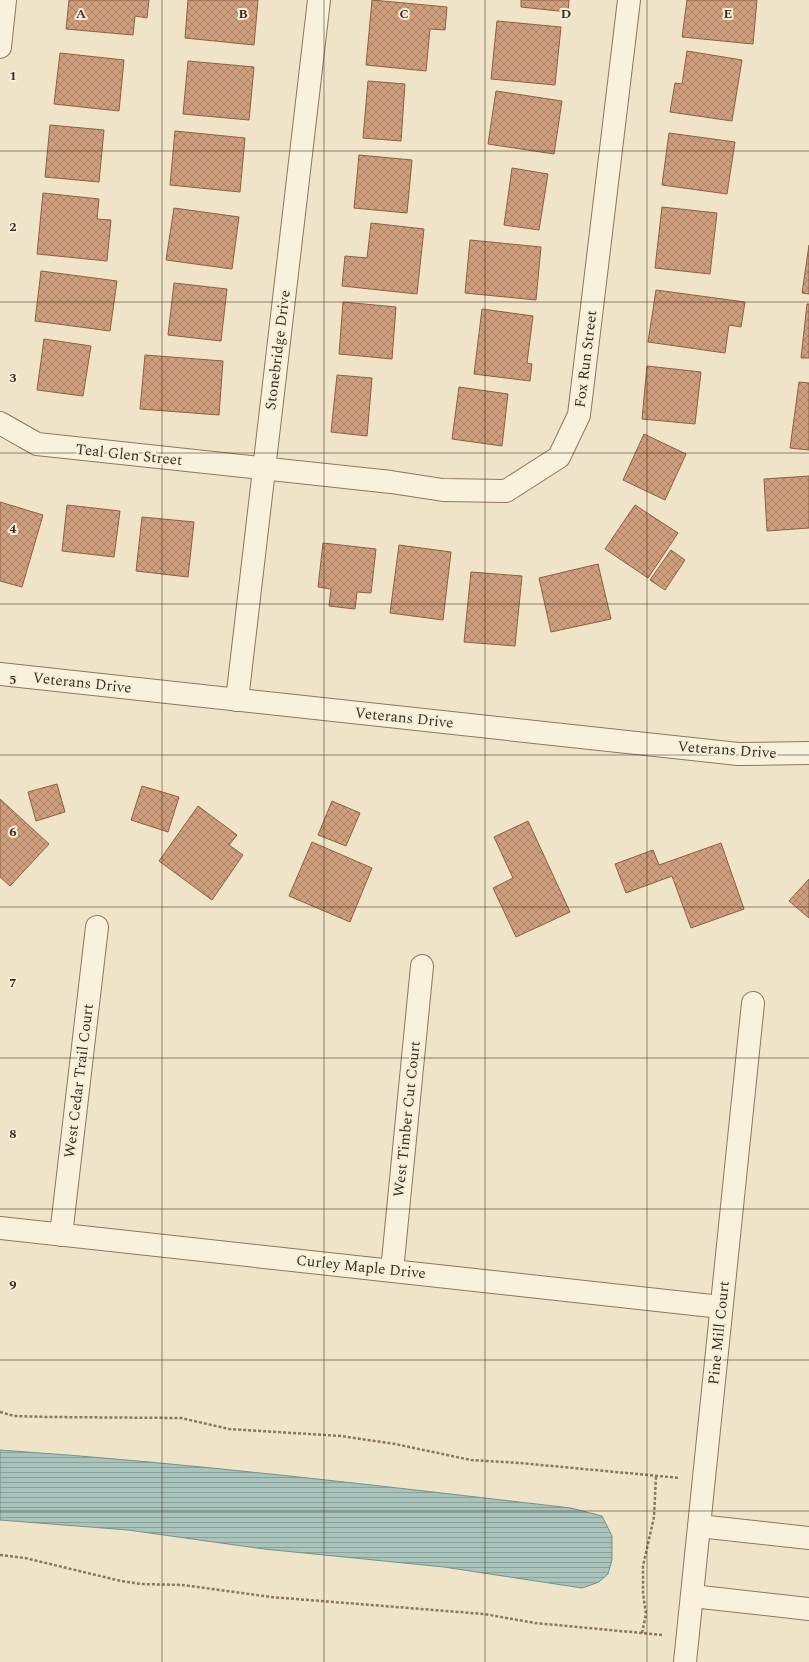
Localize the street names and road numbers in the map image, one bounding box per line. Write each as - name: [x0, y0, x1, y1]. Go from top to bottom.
- street label: Stonebridge Drive: [259, 289, 297, 411]
- street label: Fox Run Street: [569, 309, 603, 409]
- street label: Teal Glen Street: [75, 438, 183, 472]
- street label: Veterans Drive: [31, 666, 133, 700]
- street label: Veterans Drive: [353, 701, 455, 735]
- street label: Veterans Drive: [677, 735, 777, 765]
- street label: West Cedar Trail Court: [58, 1003, 100, 1159]
- street label: West Timber Cut Court: [387, 1040, 427, 1198]
- street label: Curley Maple Drive: [295, 1249, 427, 1285]
- street label: Pine Mill Court: [702, 1280, 736, 1386]

